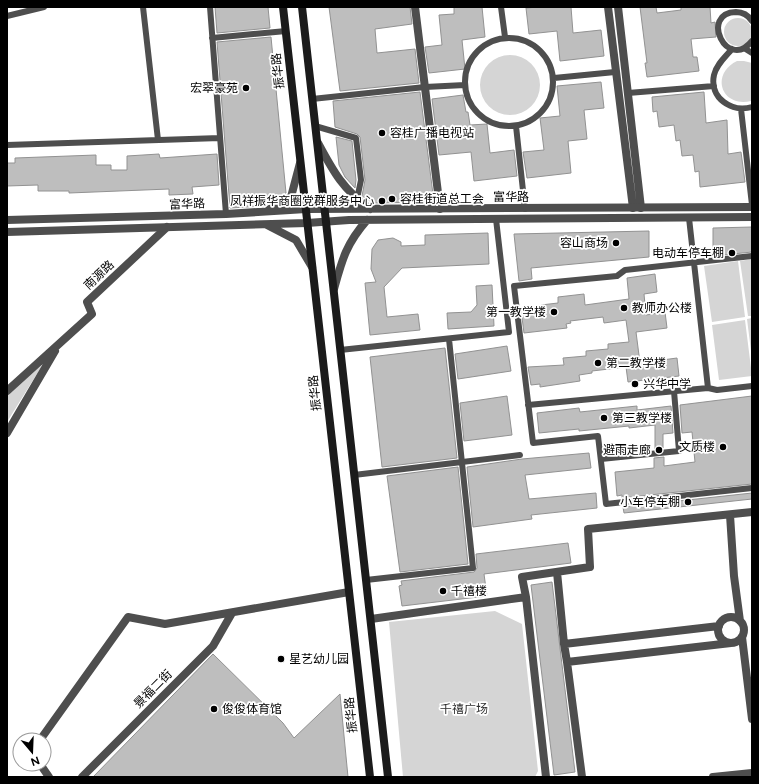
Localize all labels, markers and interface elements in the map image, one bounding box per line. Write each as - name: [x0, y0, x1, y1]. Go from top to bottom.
- street label: 振华路: [269, 52, 287, 90]
- place label: 宏翠豪苑: [190, 81, 238, 95]
- marker: 宏翠豪苑: [241, 83, 251, 93]
- place label: 容桂广播电视站: [390, 126, 474, 140]
- marker: 容桂广播电视站: [377, 128, 387, 138]
- street label: 富华路: [493, 190, 529, 204]
- place label: 容桂街道总工会: [400, 192, 484, 206]
- place label: 凤祥振华商圈党群服务中心: [230, 194, 374, 208]
- marker: 容桂街道总工会: [387, 194, 397, 204]
- street label: 富华路: [169, 196, 205, 212]
- marker: 凤祥振华商圈党群服务中心: [377, 196, 387, 206]
- place label: 容山商场: [560, 236, 608, 250]
- marker: 容山商场: [611, 238, 621, 248]
- place label: 电动车停车棚: [652, 246, 724, 260]
- marker: 电动车停车棚: [727, 248, 737, 258]
- street label: 南源路: [81, 258, 117, 292]
- place label: 教师办公楼: [632, 301, 692, 315]
- marker: 教师办公楼: [619, 303, 629, 313]
- place label: 第一教学楼: [486, 305, 546, 319]
- marker: 第一教学楼: [549, 307, 559, 317]
- place label: 第二教学楼: [606, 356, 666, 370]
- marker: 第二教学楼: [593, 358, 603, 368]
- street label: 振华路: [306, 374, 324, 412]
- place label: 兴华中学: [643, 377, 691, 391]
- marker: 兴华中学: [630, 379, 640, 389]
- place label: 第三教学楼: [612, 411, 672, 425]
- marker: 第三教学楼: [599, 413, 609, 423]
- place label: 文质楼: [679, 440, 715, 454]
- marker: 文质楼: [718, 442, 728, 452]
- place label: 避雨走廊: [603, 443, 651, 457]
- marker: 避雨走廊: [654, 445, 664, 455]
- place label: 小车停车棚: [620, 495, 680, 509]
- marker: 小车停车棚: [683, 497, 693, 507]
- place label: 千禧楼: [451, 584, 487, 598]
- marker: 千禧楼: [438, 586, 448, 596]
- place label: 星艺幼儿园: [289, 652, 349, 666]
- marker: 星艺幼儿园: [276, 654, 286, 664]
- street label: 景福二街: [131, 667, 175, 711]
- street label: 振华路: [342, 696, 360, 734]
- place label: 俊俊体育馆: [222, 702, 282, 716]
- park label: 千禧广场: [440, 702, 488, 716]
- marker: 俊俊体育馆: [209, 704, 219, 714]
- north arrow: [12, 732, 52, 772]
- text: N: [29, 753, 41, 769]

